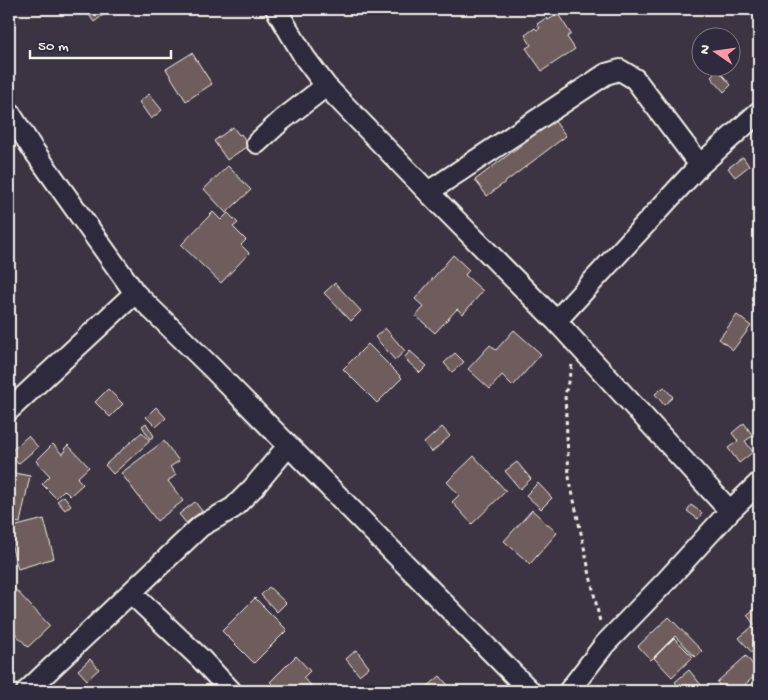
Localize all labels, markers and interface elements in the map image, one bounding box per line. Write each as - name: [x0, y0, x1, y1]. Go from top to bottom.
- scale bar: [30, 28, 171, 60]
- north arrow: [690, 28, 740, 78]
- text: 50 m: [38, 38, 69, 56]
- text: N: [696, 43, 715, 56]

